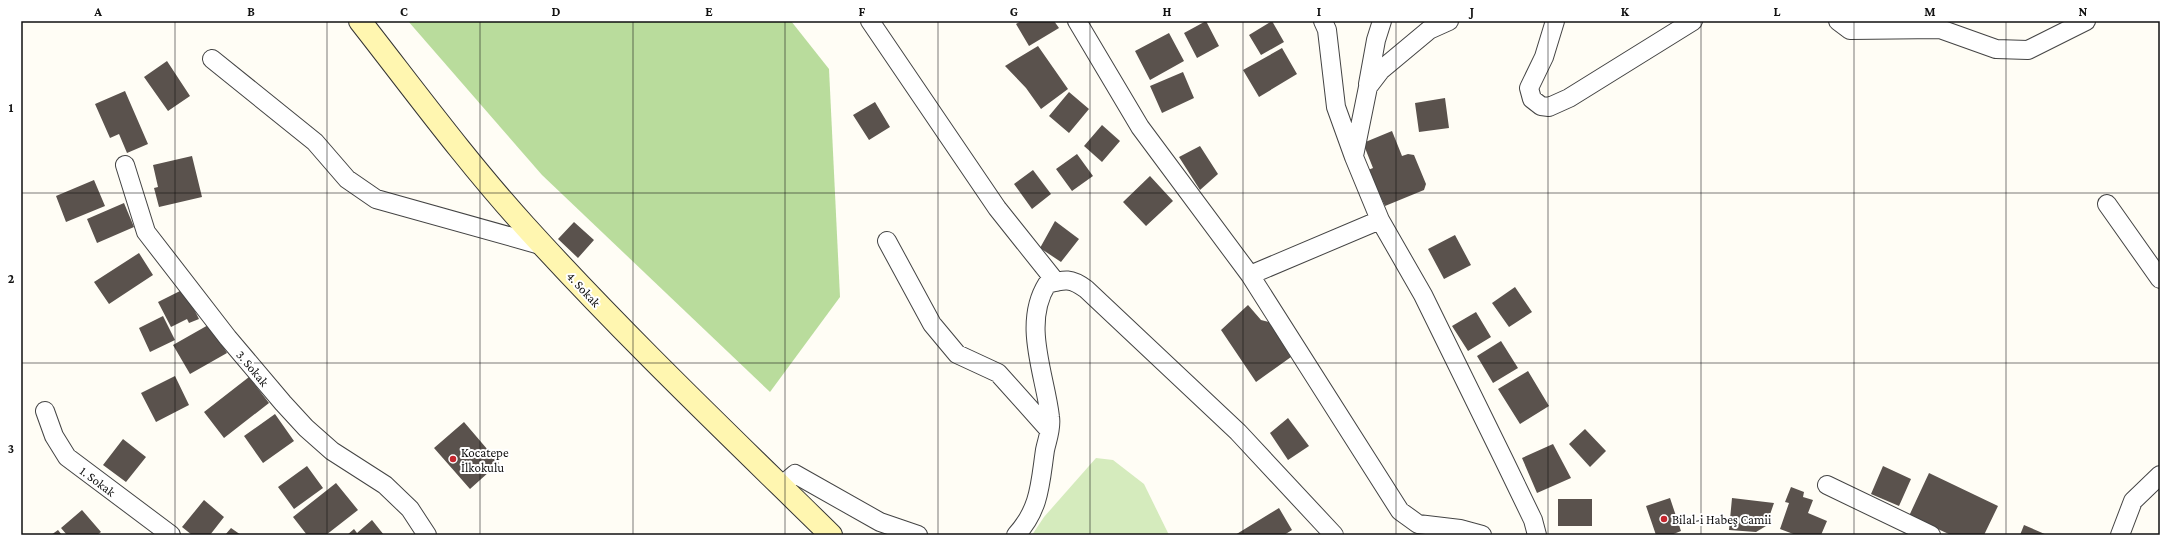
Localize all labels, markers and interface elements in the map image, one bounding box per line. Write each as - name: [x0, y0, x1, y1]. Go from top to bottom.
- text: A: [93, 4, 102, 19]
- text: B: [247, 4, 255, 19]
- text: C: [400, 4, 408, 19]
- text: D: [552, 4, 561, 19]
- text: E: [705, 4, 713, 19]
- text: F: [859, 4, 866, 19]
- text: G: [1010, 4, 1018, 19]
- text: H: [1163, 4, 1172, 19]
- text: I: [1317, 4, 1321, 19]
- text: J: [1468, 4, 1474, 19]
- text: K: [1621, 4, 1630, 19]
- text: L: [1774, 4, 1781, 19]
- text: M: [1924, 4, 1936, 19]
- text: N: [2079, 4, 2088, 19]
- text: 1: [9, 100, 14, 115]
- street label: 4. Sokak: [564, 269, 604, 311]
- text: 2: [8, 271, 15, 286]
- street label: 3. Sokak: [233, 347, 272, 390]
- text: 3: [8, 441, 14, 456]
- place label: Kocatepe İlkokulu: [461, 445, 509, 475]
- marker: Kocatepe İlkokulu: [448, 454, 458, 464]
- street label: 1. Sokak: [77, 463, 119, 500]
- place label: Bilal-i Habeş Camii: [1672, 512, 1772, 527]
- marker: Bilal-i Habeş Camii: [1659, 514, 1669, 524]

